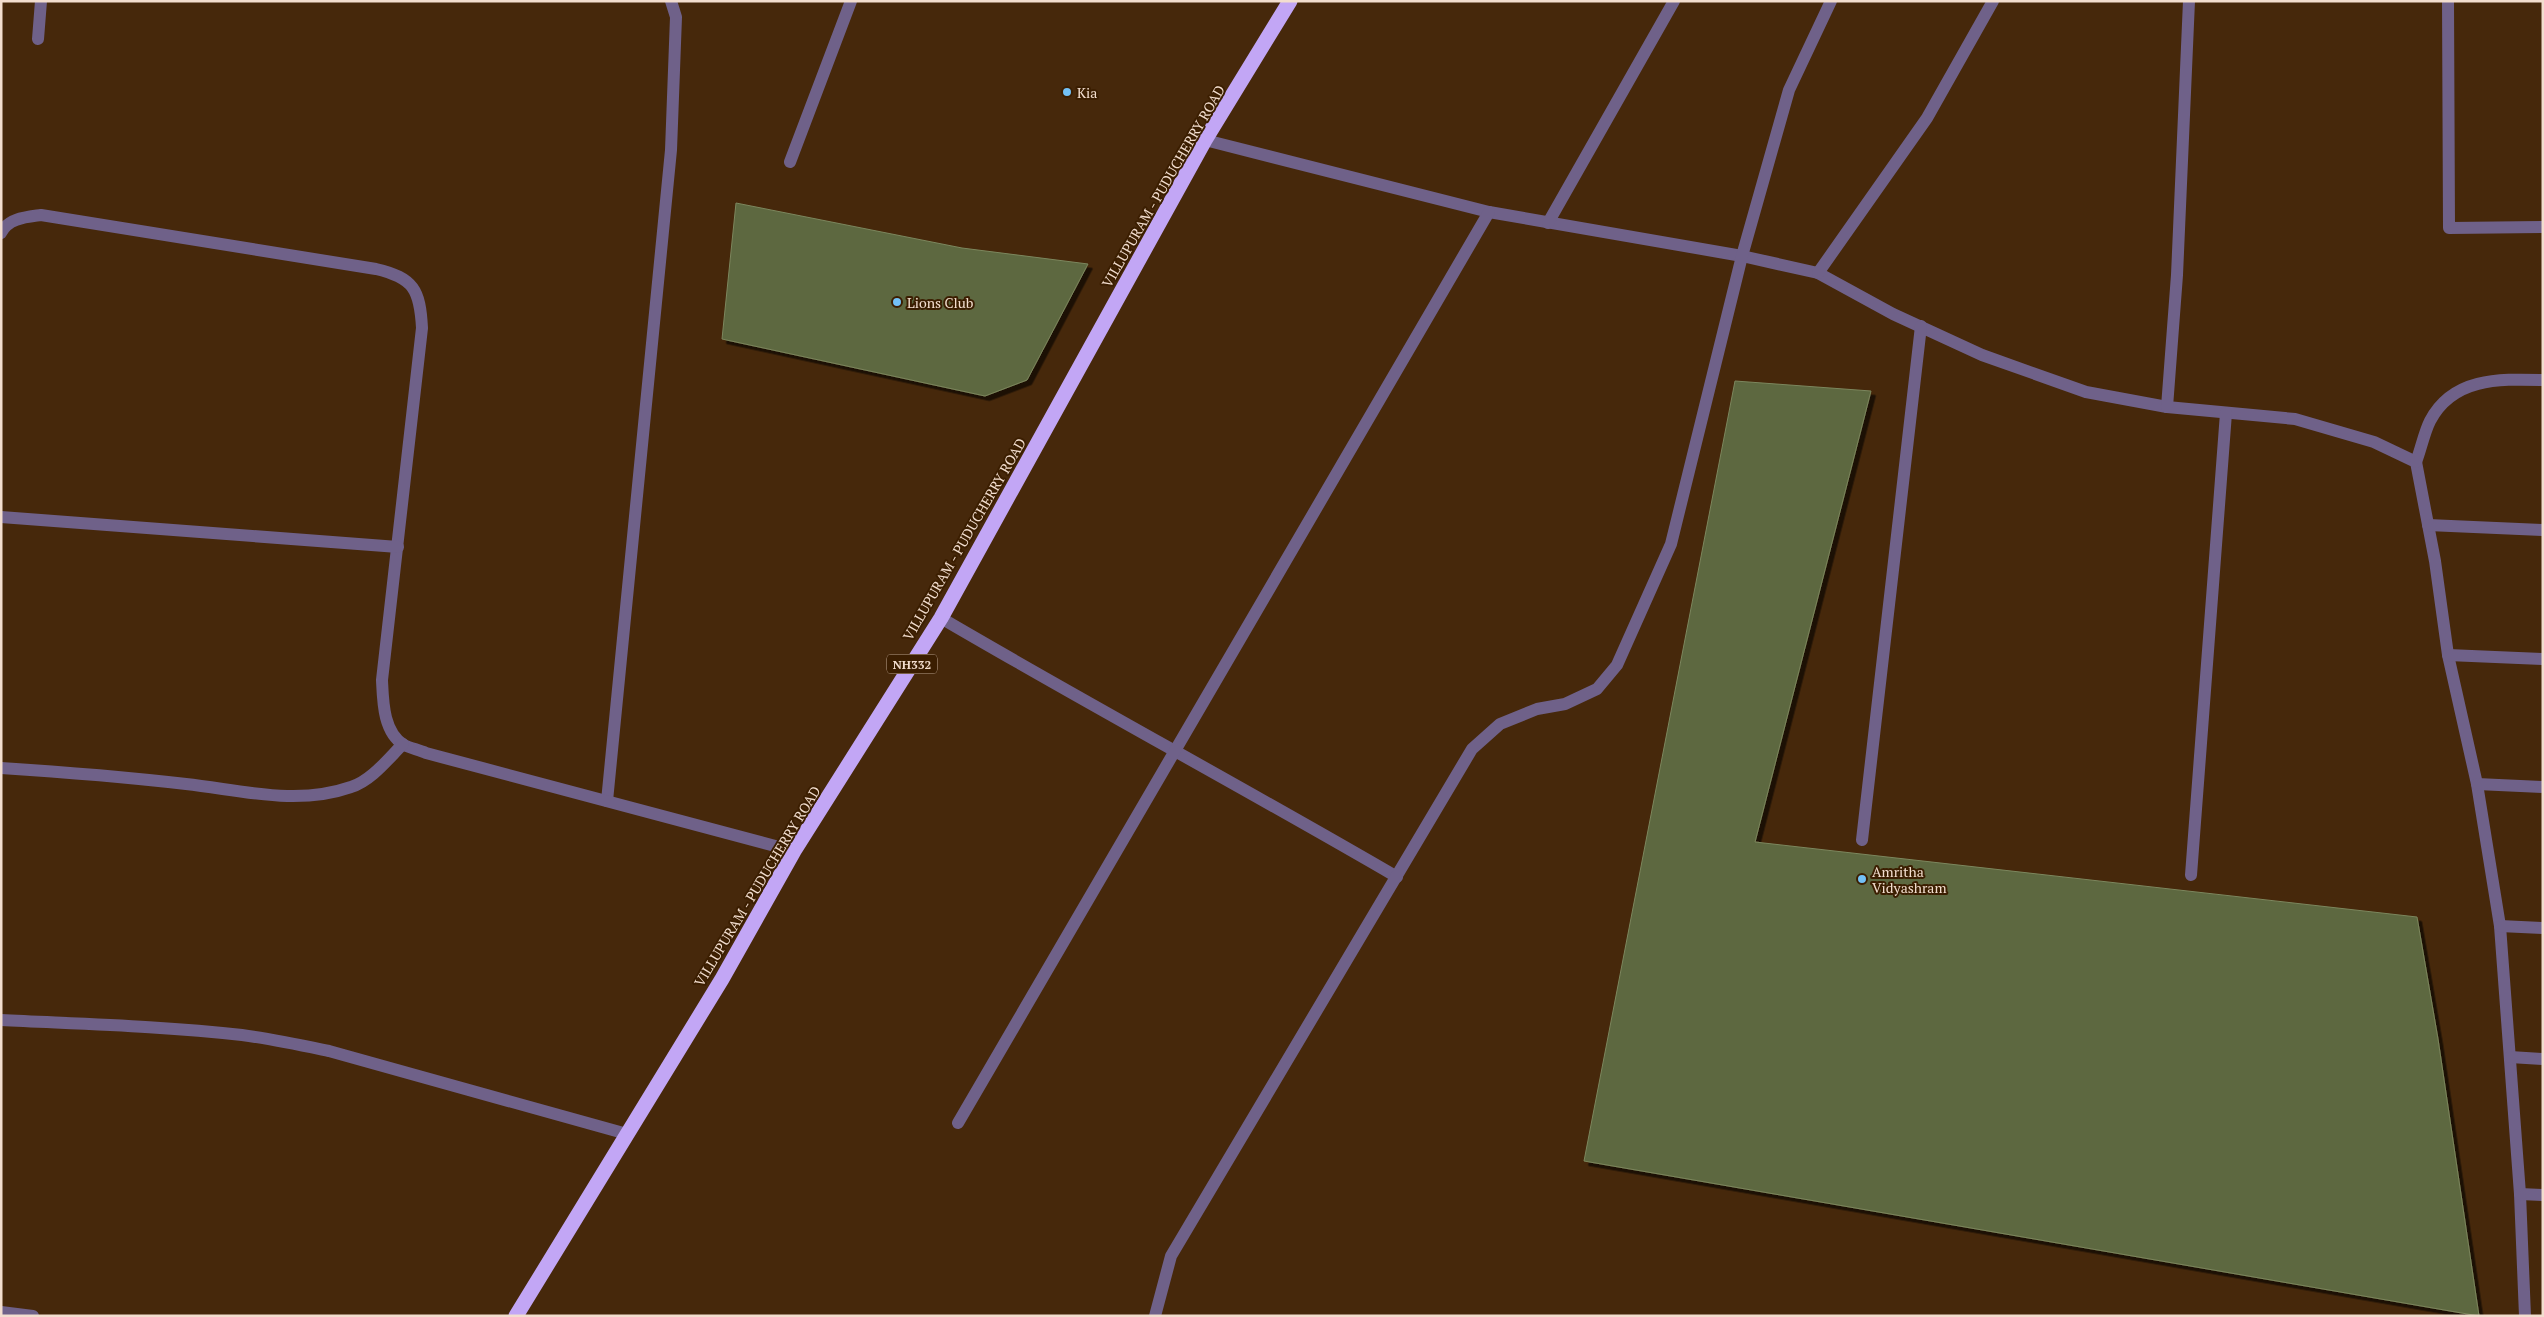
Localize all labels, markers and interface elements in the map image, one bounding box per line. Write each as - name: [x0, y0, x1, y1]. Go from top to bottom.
- street label: VILLUPURAM - PUDUCHERRY ROAD: [1097, 81, 1229, 291]
- place label: Kia: [1077, 83, 1097, 102]
- marker: Kia: [1061, 86, 1073, 98]
- place label: Lions Club: [907, 293, 974, 312]
- marker: Lions Club: [891, 296, 903, 308]
- street label: VILLUPURAM - PUDUCHERRY ROAD: [898, 434, 1030, 644]
- road number: NH332: [887, 654, 937, 674]
- street label: VILLUPURAM - PUDUCHERRY ROAD: [689, 782, 825, 990]
- place label: Amritha Vidyashram: [1872, 862, 1947, 897]
- marker: Amritha Vidyashram: [1856, 873, 1868, 885]

